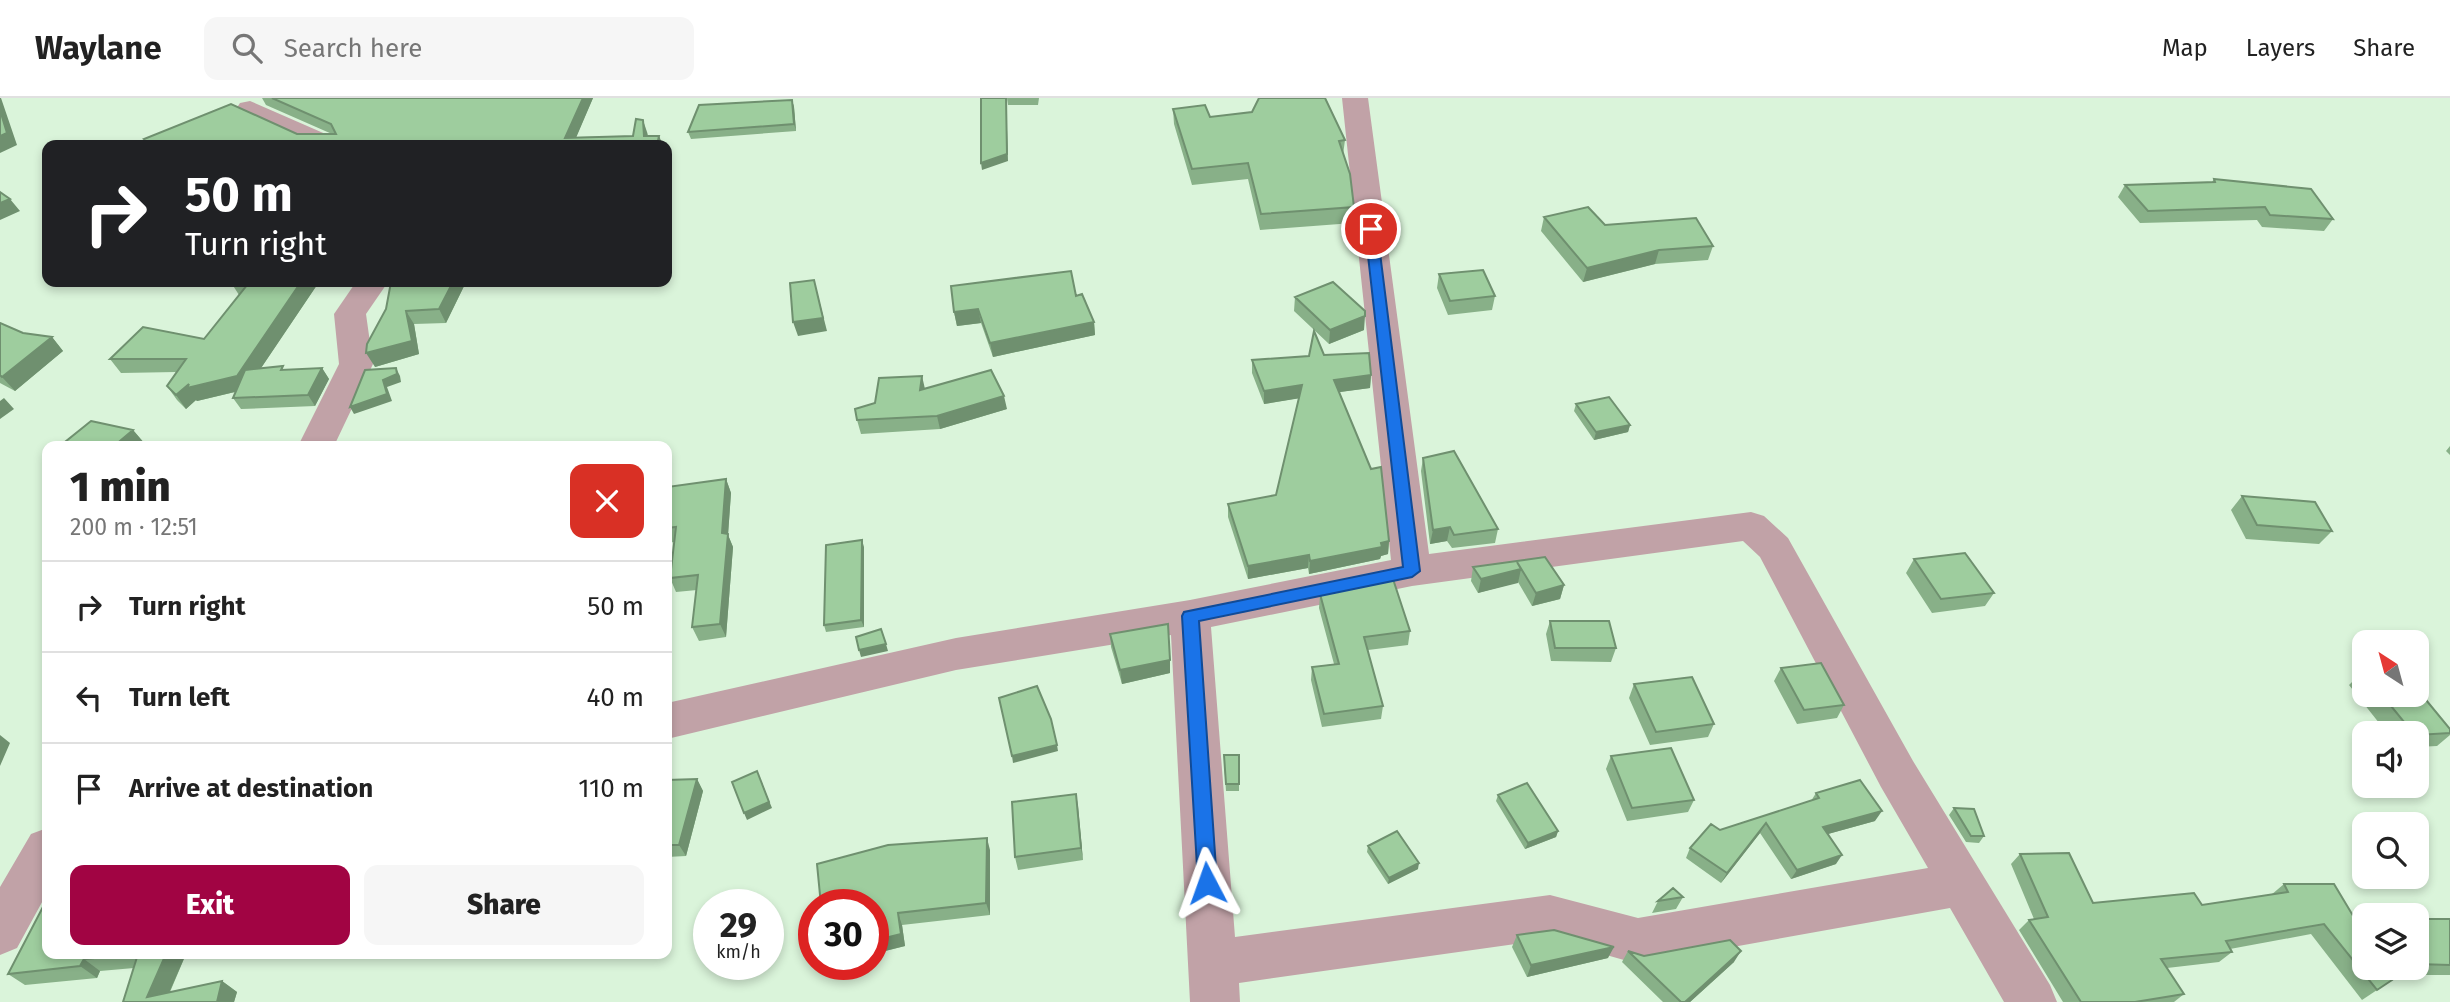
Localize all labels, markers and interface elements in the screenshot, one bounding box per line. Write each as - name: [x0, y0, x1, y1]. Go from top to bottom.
- search box: [204, 17, 694, 80]
- text: Waylane: [35, 28, 162, 68]
- icon: search: [228, 29, 266, 67]
- text: Search here: [284, 33, 423, 64]
- text: Map: [2162, 34, 2208, 62]
- text: Layers: [2246, 34, 2315, 62]
- text: Share: [2353, 34, 2415, 62]
- text: 50 m: [185, 165, 293, 224]
- icon: right: [70, 168, 161, 259]
- pin: [1341, 199, 1401, 259]
- icon: arrive: [1352, 210, 1390, 248]
- text: Turn right: [185, 225, 327, 263]
- text: 1 min: [70, 462, 171, 512]
- button: close: [570, 464, 644, 538]
- text: 200 m · 12:51: [70, 513, 198, 541]
- icon: right: [70, 588, 108, 626]
- text: Turn right: [129, 591, 246, 622]
- text: 50 m: [587, 591, 644, 622]
- north arrow: [2352, 630, 2429, 707]
- map controls: [2352, 630, 2429, 980]
- icon: left: [70, 679, 108, 717]
- text: Turn left: [129, 682, 230, 713]
- text: 40 m: [586, 682, 644, 713]
- button: sound: [2352, 721, 2429, 798]
- icon: arrive: [70, 770, 108, 808]
- text: Arrive at destination: [129, 773, 373, 804]
- text: 110 m: [578, 773, 644, 804]
- button: search: [2352, 812, 2429, 889]
- position arrow: [1170, 846, 1244, 920]
- button: Exit: [70, 865, 350, 945]
- button: Share: [364, 865, 644, 945]
- speed limit sign: 30: [798, 889, 889, 980]
- button: layers: [2352, 903, 2429, 980]
- text: 29: [720, 904, 757, 946]
- text: km/h: [716, 941, 761, 963]

